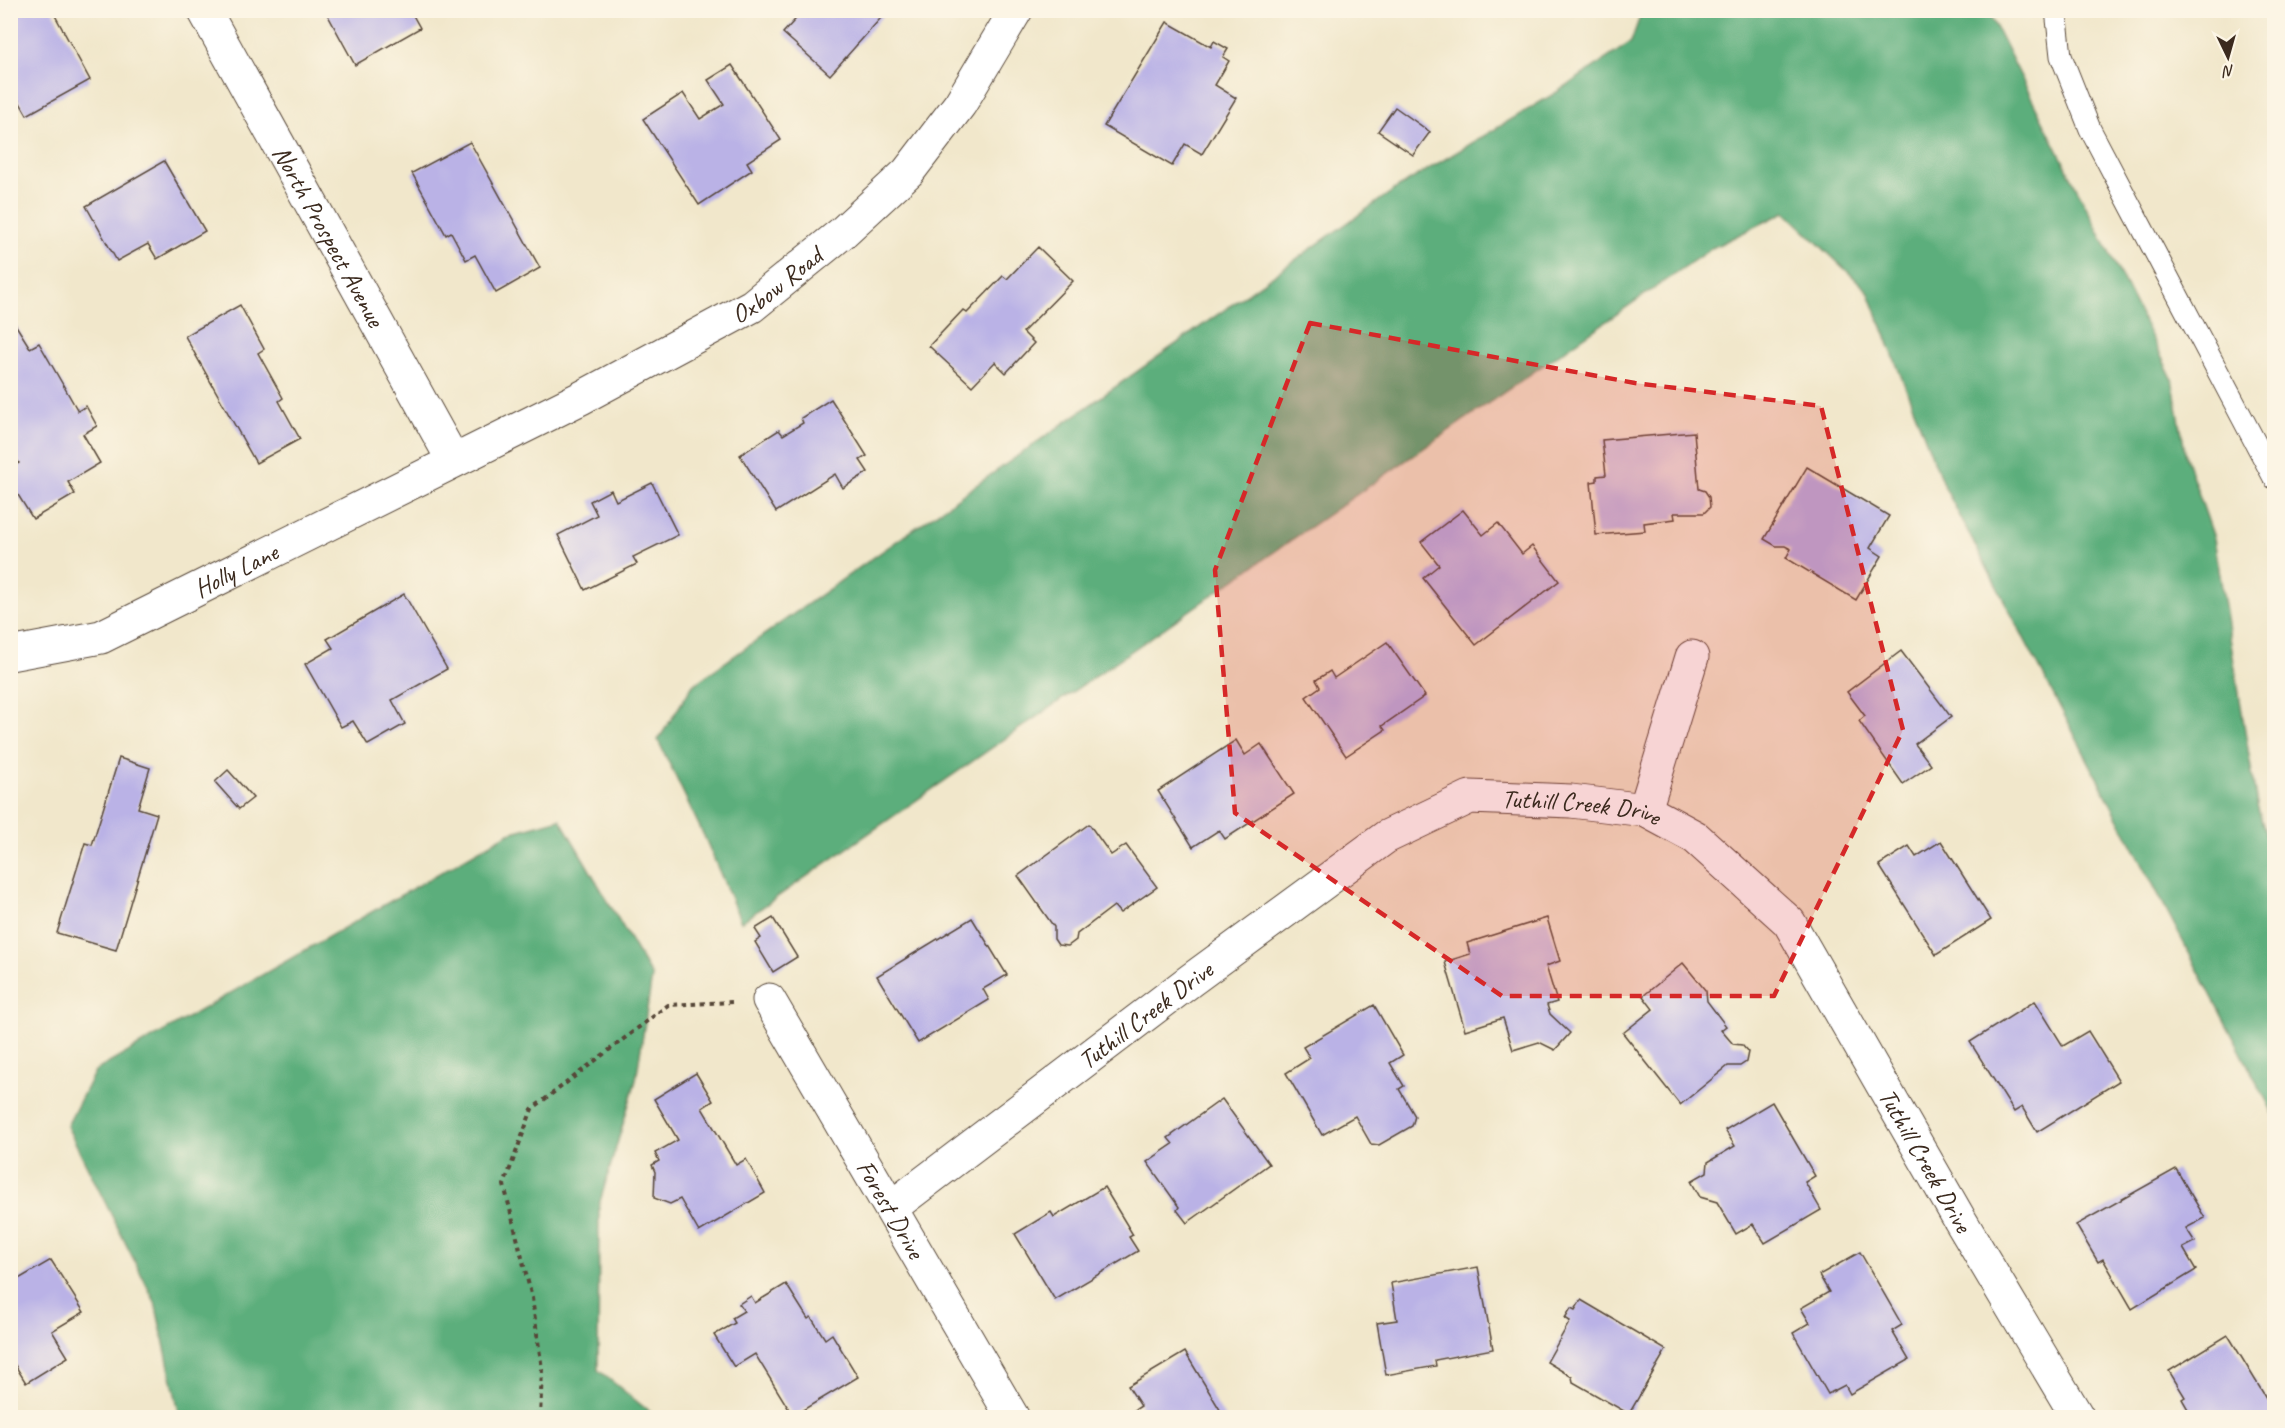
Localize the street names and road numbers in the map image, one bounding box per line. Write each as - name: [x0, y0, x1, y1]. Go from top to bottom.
- street label: North Prospect Avenue: [265, 140, 393, 334]
- street label: Oxbow Road: [726, 237, 832, 331]
- street label: Holly Lane: [188, 535, 285, 605]
- street label: Tuthill Creek Drive: [1501, 782, 1668, 833]
- street label: Tuthill Creek Drive: [1072, 953, 1221, 1077]
- street label: Tuthill Creek Drive: [1871, 1083, 1980, 1240]
- street label: Forest Drive: [849, 1154, 934, 1267]

